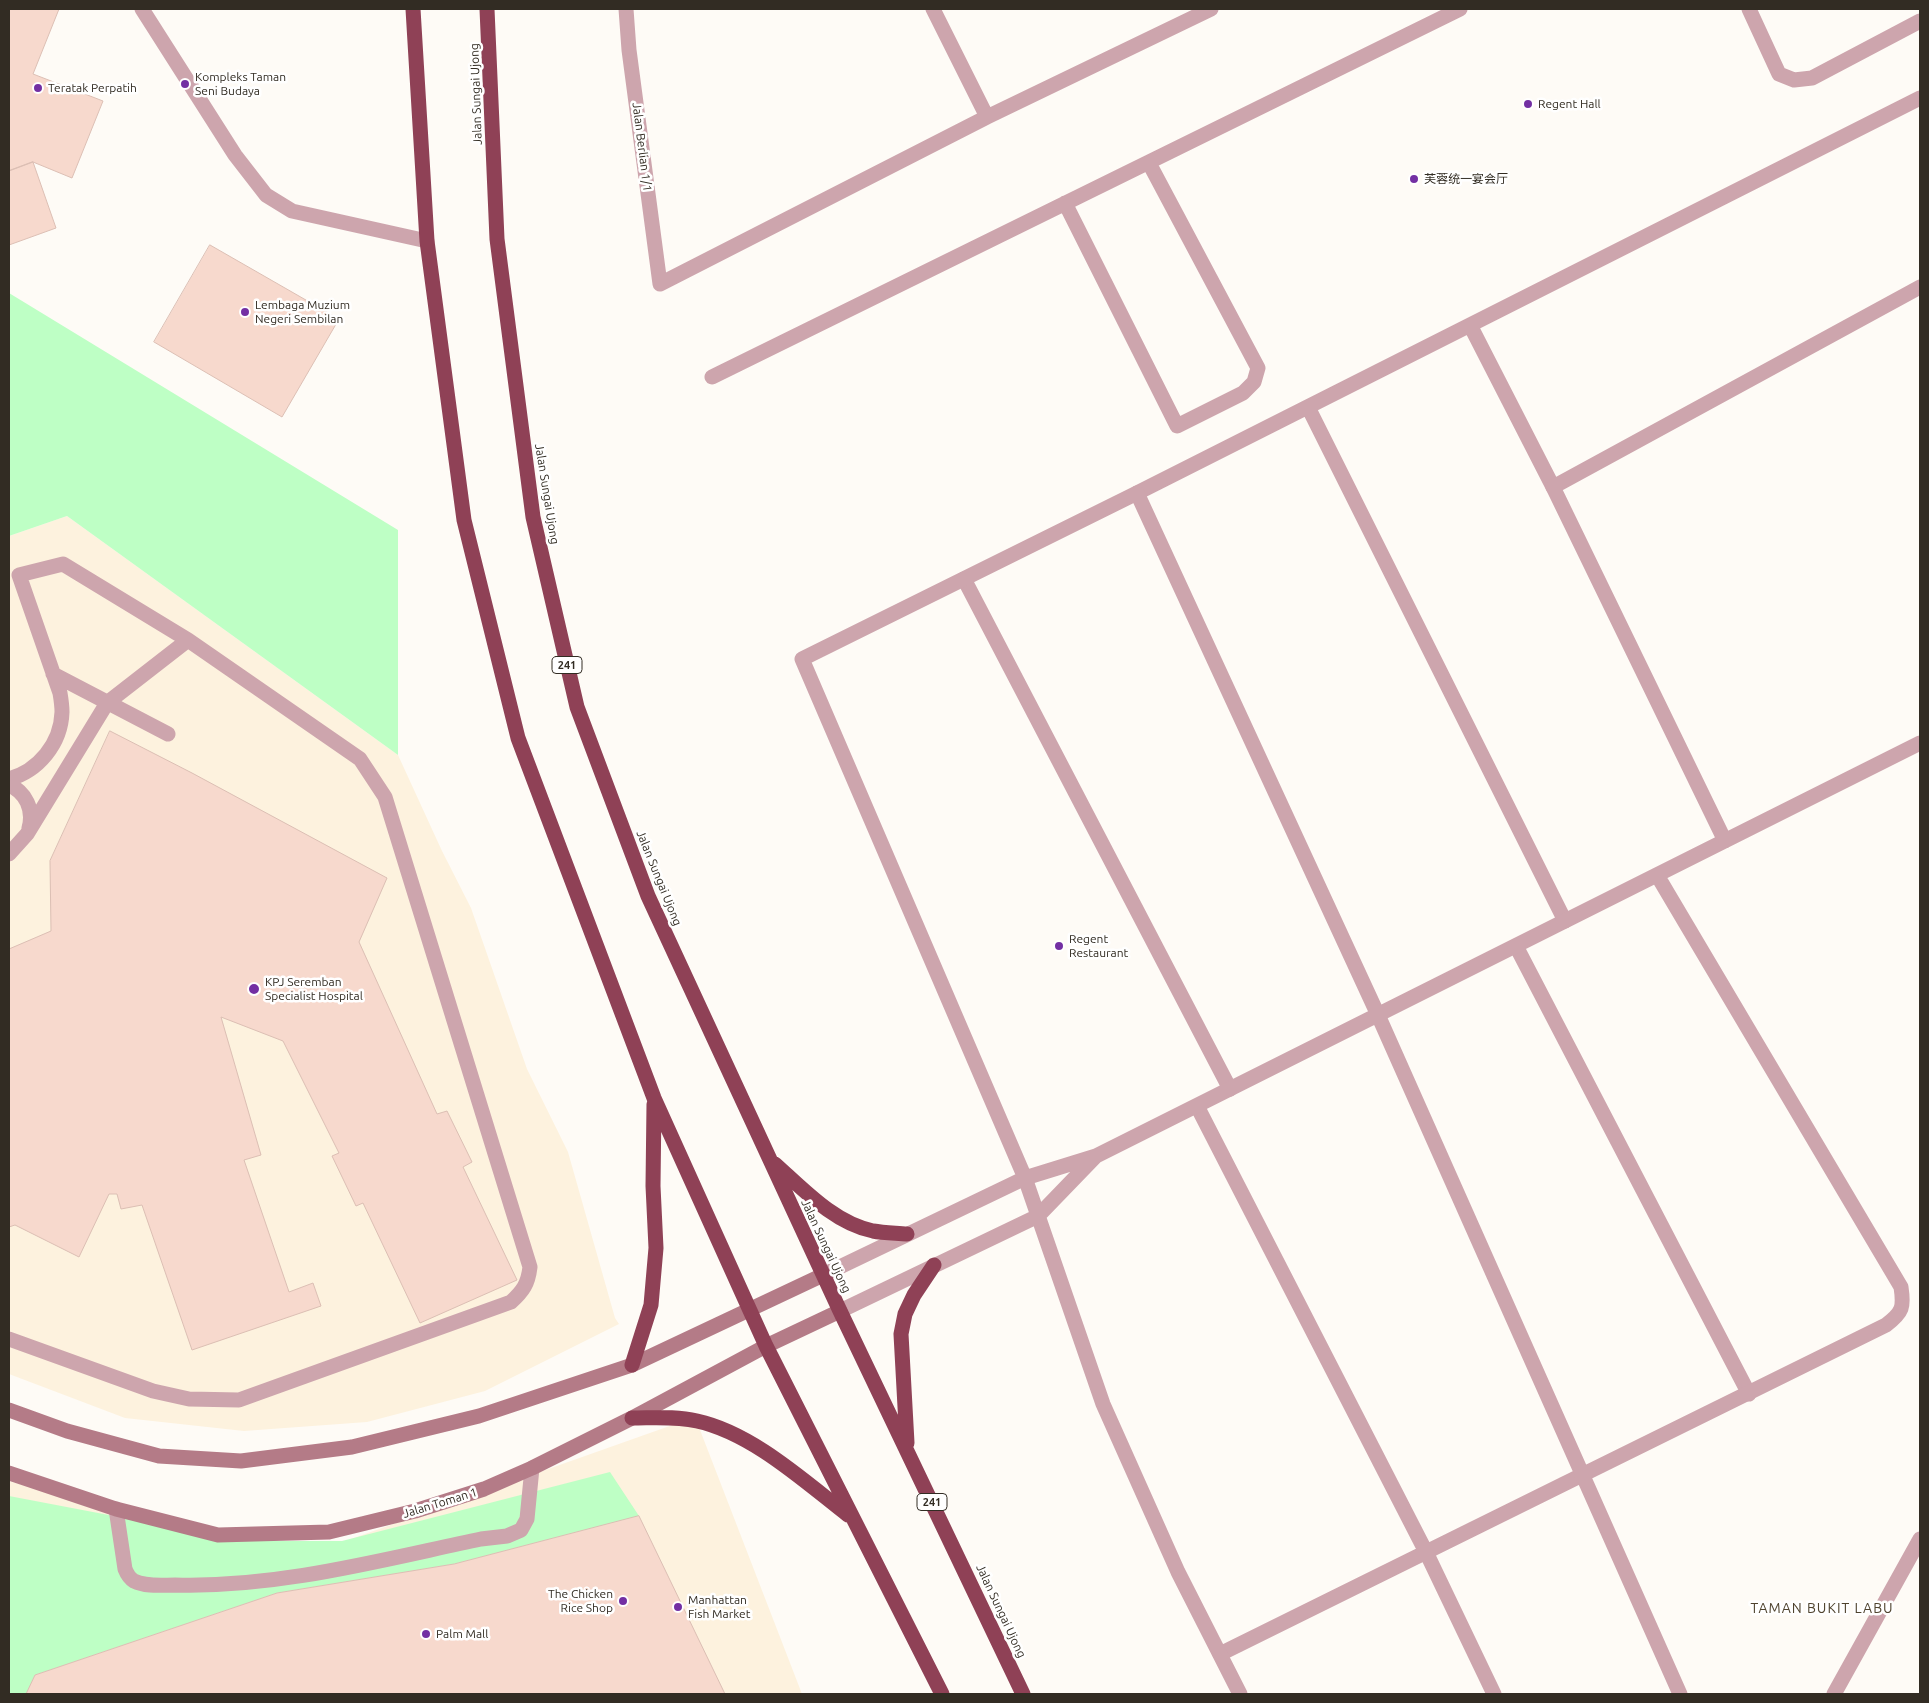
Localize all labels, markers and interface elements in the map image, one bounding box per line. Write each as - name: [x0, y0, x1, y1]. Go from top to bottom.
- street label: Jalan Sungai Ujong: [467, 43, 485, 145]
- place label: Kompleks Taman Seni Budaya: [195, 70, 286, 98]
- marker: Kompleks Taman Seni Budaya: [179, 78, 191, 90]
- place label: Teratak Perpatih: [48, 81, 137, 95]
- marker: Teratak Perpatih: [32, 82, 44, 94]
- place label: Regent Hall: [1538, 97, 1601, 111]
- marker: Regent Hall: [1522, 98, 1534, 110]
- street label: Jalan Berlian 1/1: [629, 102, 655, 192]
- place label: 芙蓉统一宴会厅: [1424, 172, 1508, 186]
- marker: 芙蓉统一宴会厅: [1408, 173, 1420, 185]
- place label: Lembaga Muzium Negeri Sembilan: [255, 298, 350, 326]
- marker: Lembaga Muzium Negeri Sembilan: [239, 306, 251, 318]
- street label: Jalan Sungai Ujong: [532, 443, 562, 545]
- road number: 241: [552, 656, 582, 674]
- street label: Jalan Sungai Ujong: [633, 828, 685, 928]
- place label: Regent Restaurant: [1069, 932, 1128, 960]
- marker: Regent Restaurant: [1053, 940, 1065, 952]
- place label: KPJ Seremban Specialist Hospital: [265, 975, 363, 1003]
- marker: KPJ Seremban Specialist Hospital: [247, 982, 261, 996]
- street label: Jalan Sungai Ujong: [798, 1197, 854, 1295]
- street label: Jalan Toman 1: [401, 1485, 479, 1521]
- road number: 241: [917, 1494, 947, 1510]
- street label: Jalan Sungai Ujong: [973, 1562, 1029, 1660]
- place label: The Chicken Rice Shop: [548, 1587, 613, 1615]
- place label: Manhattan Fish Market: [688, 1593, 750, 1621]
- marker: The Chicken Rice Shop: [617, 1595, 629, 1607]
- district label: TAMAN BUKIT LABU: [1748, 1600, 1896, 1616]
- marker: Manhattan Fish Market: [672, 1601, 684, 1613]
- place label: Palm Mall: [436, 1627, 488, 1641]
- marker: Palm Mall: [420, 1628, 432, 1640]

